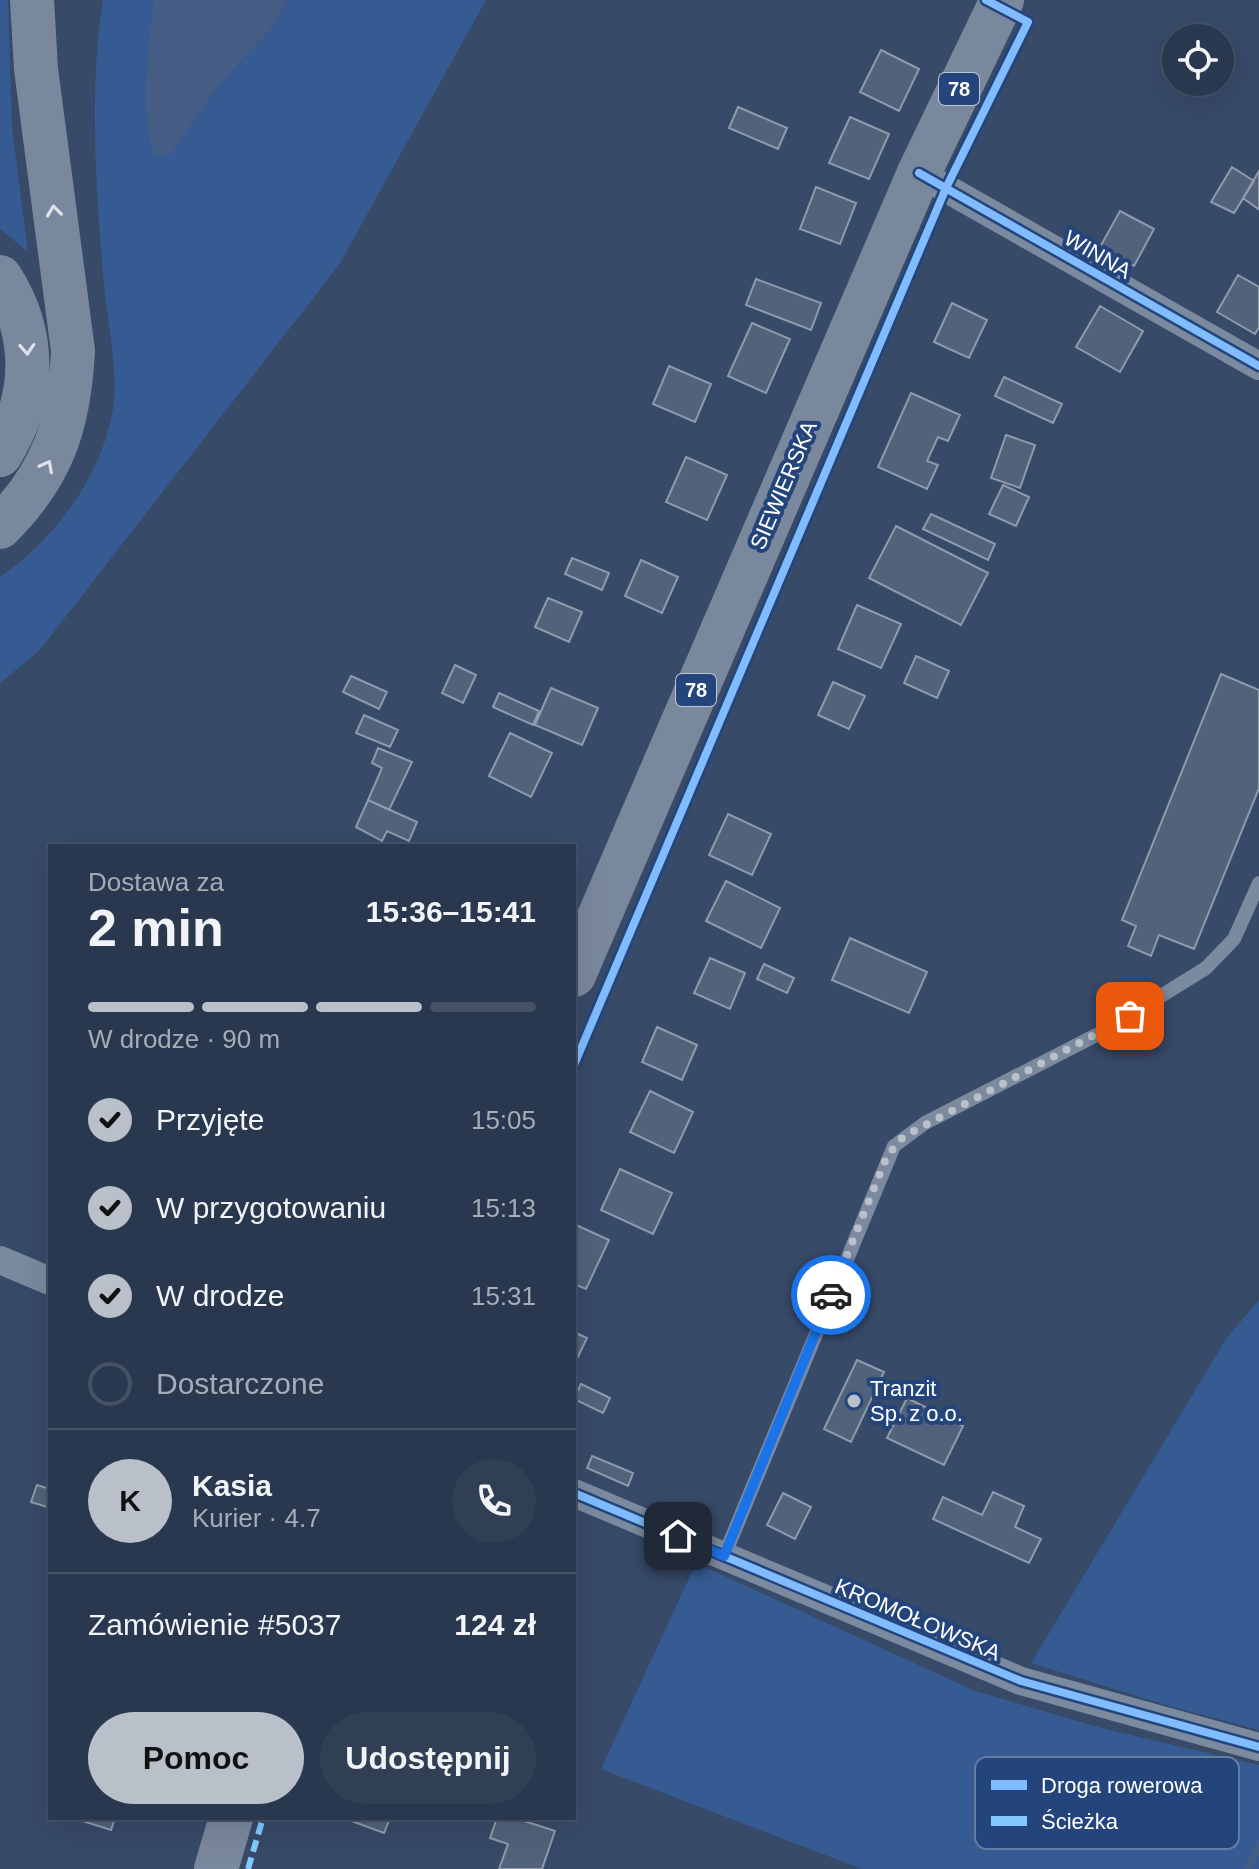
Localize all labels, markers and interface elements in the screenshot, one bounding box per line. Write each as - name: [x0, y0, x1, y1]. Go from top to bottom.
- map controls: [1162, 24, 1234, 96]
- button: locate: [1162, 24, 1234, 96]
- road number: 78: [939, 73, 979, 105]
- one-way arrow: [46, 204, 63, 218]
- street label: WINNA: [1060, 225, 1136, 284]
- one-way arrow: [18, 343, 35, 356]
- street label: SIEWIERSKA: [745, 417, 822, 553]
- one-way arrow: [38, 459, 53, 474]
- road number: 78: [676, 674, 716, 706]
- text: Dostawa za: [88, 867, 224, 897]
- text: 15:36–15:41: [366, 895, 536, 928]
- text: 2 min: [88, 899, 224, 957]
- pin: [1096, 982, 1164, 1050]
- icon: bag: [1108, 994, 1152, 1038]
- text: W drodze · 90 m: [88, 1024, 280, 1054]
- icon: check: [88, 1098, 132, 1142]
- text: Przyjęte: [156, 1103, 264, 1136]
- text: 15:05: [471, 1105, 536, 1135]
- icon: check: [88, 1186, 132, 1230]
- text: W przygotowaniu: [156, 1191, 386, 1224]
- text: 15:13: [471, 1193, 536, 1223]
- courier: [791, 1255, 871, 1335]
- icon: car: [809, 1273, 853, 1317]
- icon: check: [88, 1274, 132, 1318]
- text: W drodze: [156, 1279, 284, 1312]
- text: 15:31: [471, 1281, 536, 1311]
- text: Dostarczone: [156, 1367, 324, 1400]
- place label: Tranzit Sp. z o.o.: [870, 1376, 963, 1426]
- marker: Tranzit Sp. z o.o.: [845, 1392, 863, 1410]
- button: phone: [452, 1459, 536, 1543]
- text: Kasia: [192, 1469, 272, 1502]
- text: K: [119, 1484, 141, 1517]
- pin: [644, 1502, 712, 1570]
- text: Kurier · 4.7: [192, 1503, 321, 1533]
- icon: home: [656, 1514, 700, 1558]
- street label: KROMOŁOWSKA: [831, 1573, 1005, 1666]
- text: Zamówienie #5037: [88, 1608, 342, 1641]
- text: 124 zł: [454, 1608, 536, 1641]
- button: Pomoc: [88, 1712, 304, 1804]
- button: Udostępnij: [320, 1712, 536, 1804]
- legend: [975, 1757, 1239, 1849]
- text: Droga rowerowa: [1041, 1773, 1203, 1798]
- text: Ścieżka: [1041, 1809, 1119, 1834]

